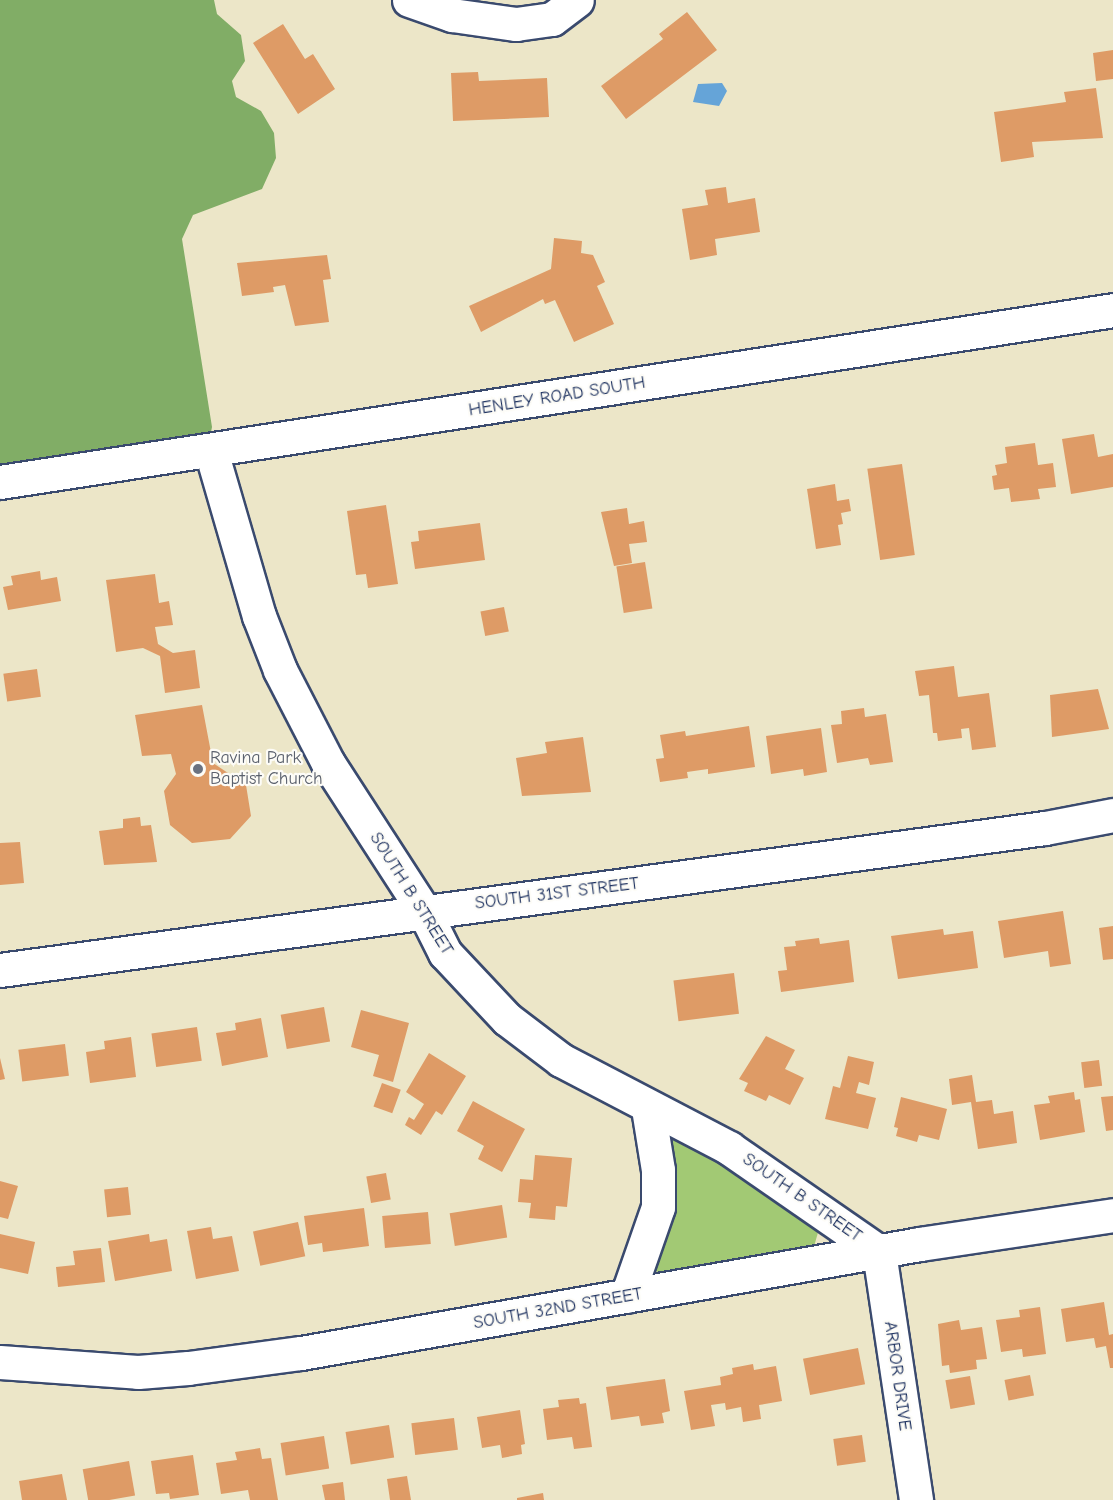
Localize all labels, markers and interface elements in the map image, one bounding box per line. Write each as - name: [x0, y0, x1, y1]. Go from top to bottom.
- street label: HENLEY ROAD SOUTH: [467, 372, 647, 422]
- place label: Ravina Park Baptist Church: [210, 748, 323, 790]
- marker: Ravina Park Baptist Church: [191, 762, 205, 776]
- street label: SOUTH B STREET: [365, 829, 457, 959]
- street label: SOUTH 31ST STREET: [474, 873, 640, 915]
- street label: SOUTH B STREET: [738, 1149, 866, 1247]
- street label: SOUTH 32ND STREET: [472, 1283, 644, 1335]
- street label: ARBOR DRIVE: [879, 1320, 915, 1432]

